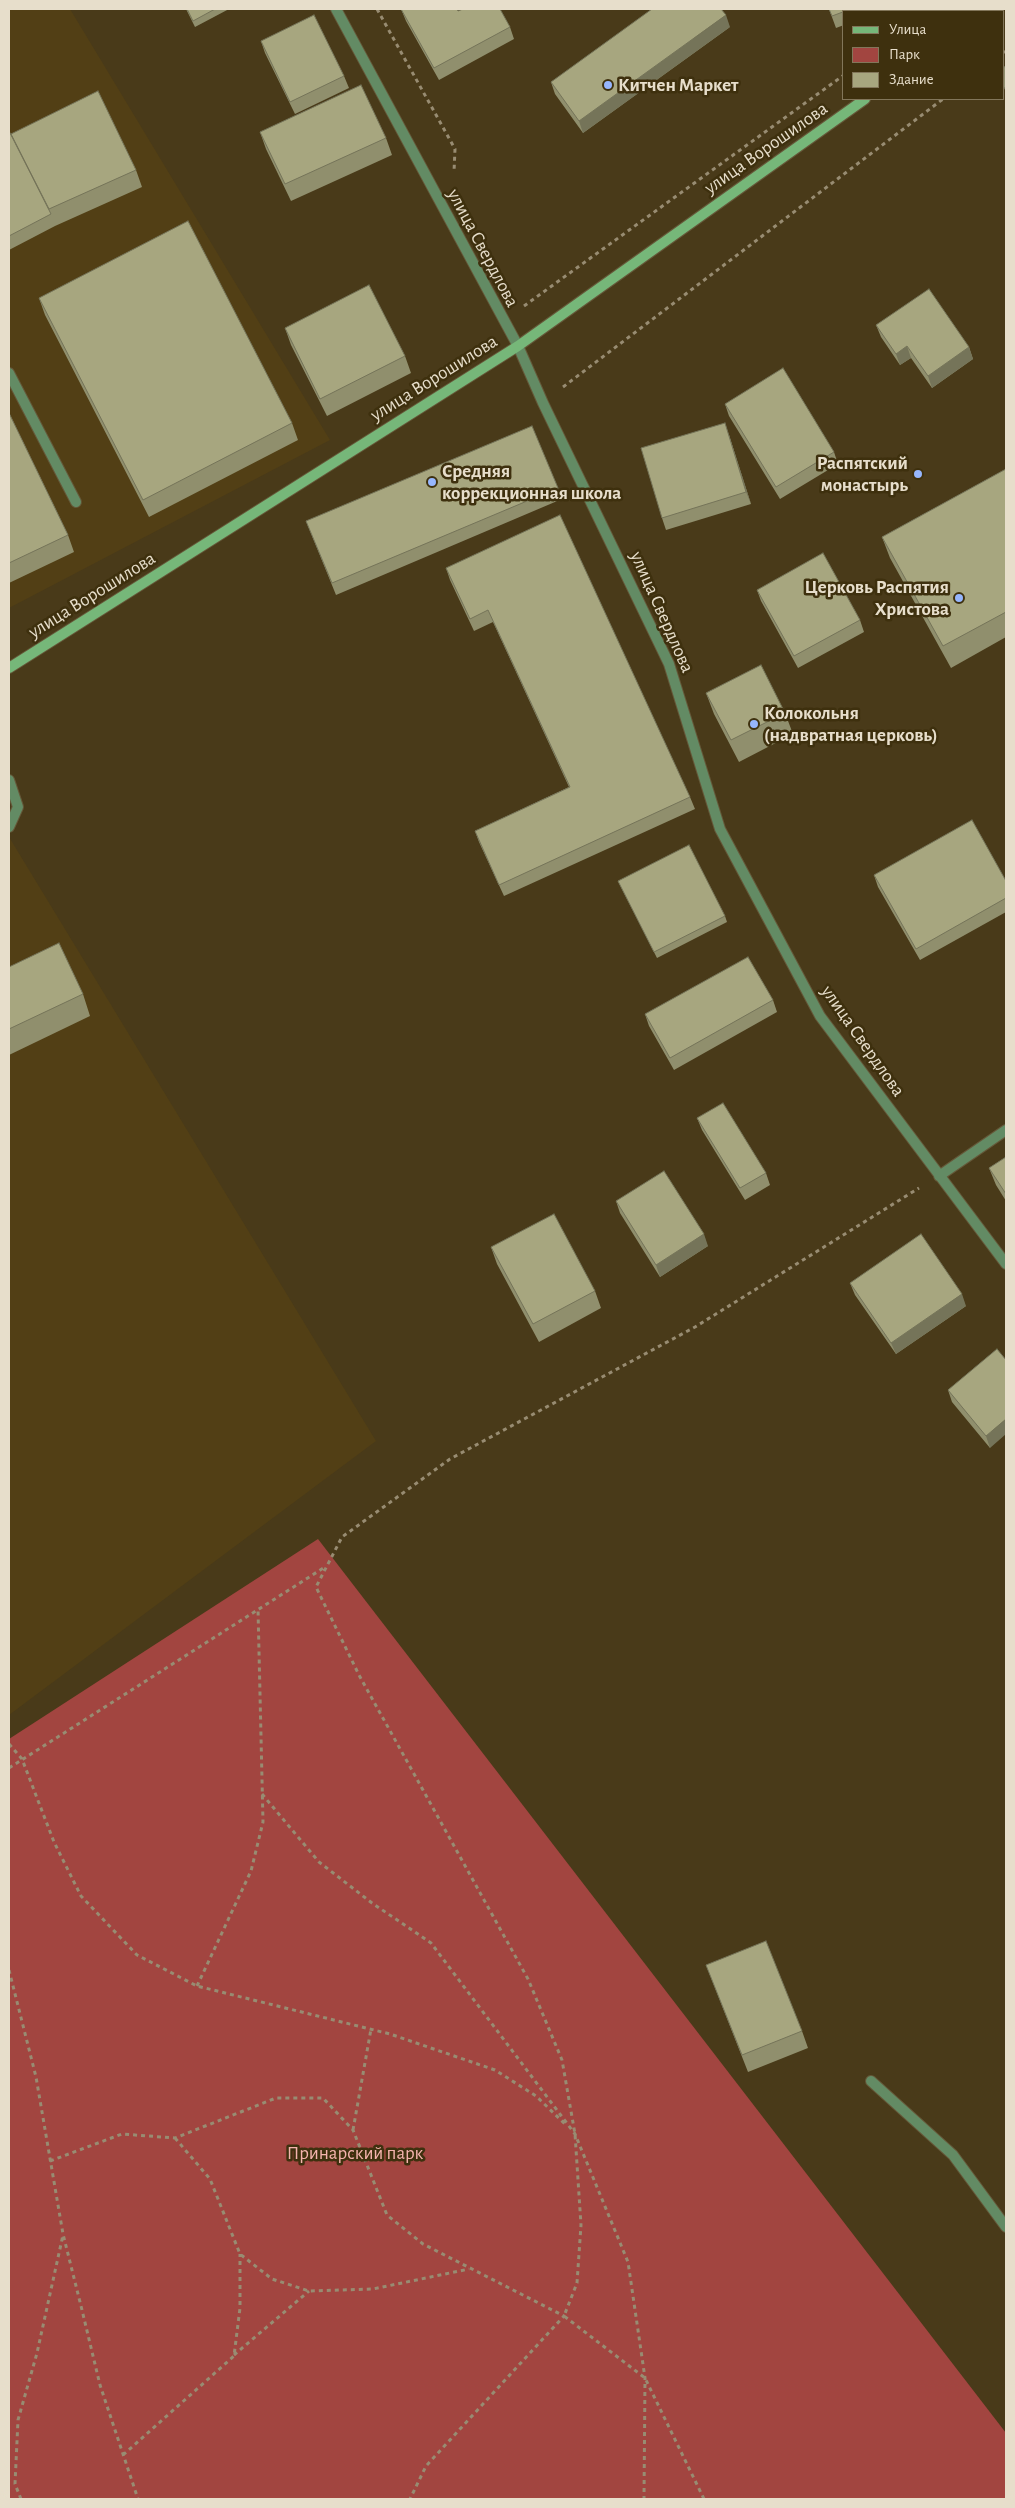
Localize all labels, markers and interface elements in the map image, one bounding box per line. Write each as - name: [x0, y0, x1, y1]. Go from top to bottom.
- legend: [842, 10, 1005, 100]
- text: Улица: [889, 22, 926, 37]
- text: Парк: [889, 47, 920, 62]
- text: Здание: [889, 72, 934, 87]
- place label: Китчен Маркет: [618, 74, 739, 96]
- marker: Китчен Маркет: [602, 79, 614, 91]
- street label: улица Ворошилова: [700, 97, 832, 199]
- street label: улица Свердлова: [442, 185, 524, 311]
- street label: улица Ворошилова: [366, 330, 502, 426]
- place label: Распятский монастырь: [817, 452, 908, 496]
- place label: Средняя коррекционная школа: [442, 460, 621, 504]
- marker: Распятский монастырь: [912, 468, 924, 480]
- marker: Средняя коррекционная школа: [426, 476, 438, 488]
- street label: улица Ворошилова: [24, 547, 160, 643]
- street label: улица Свердлова: [625, 548, 699, 676]
- place label: Церковь Распятия Христова: [805, 576, 949, 620]
- marker: Церковь Распятия Христова: [953, 592, 965, 604]
- place label: Колокольня (надвратная церковь): [764, 702, 938, 746]
- marker: Колокольня (надвратная церковь): [748, 718, 760, 730]
- street label: улица Свердлова: [816, 981, 910, 1101]
- park label: Принарский парк: [287, 2142, 423, 2164]

